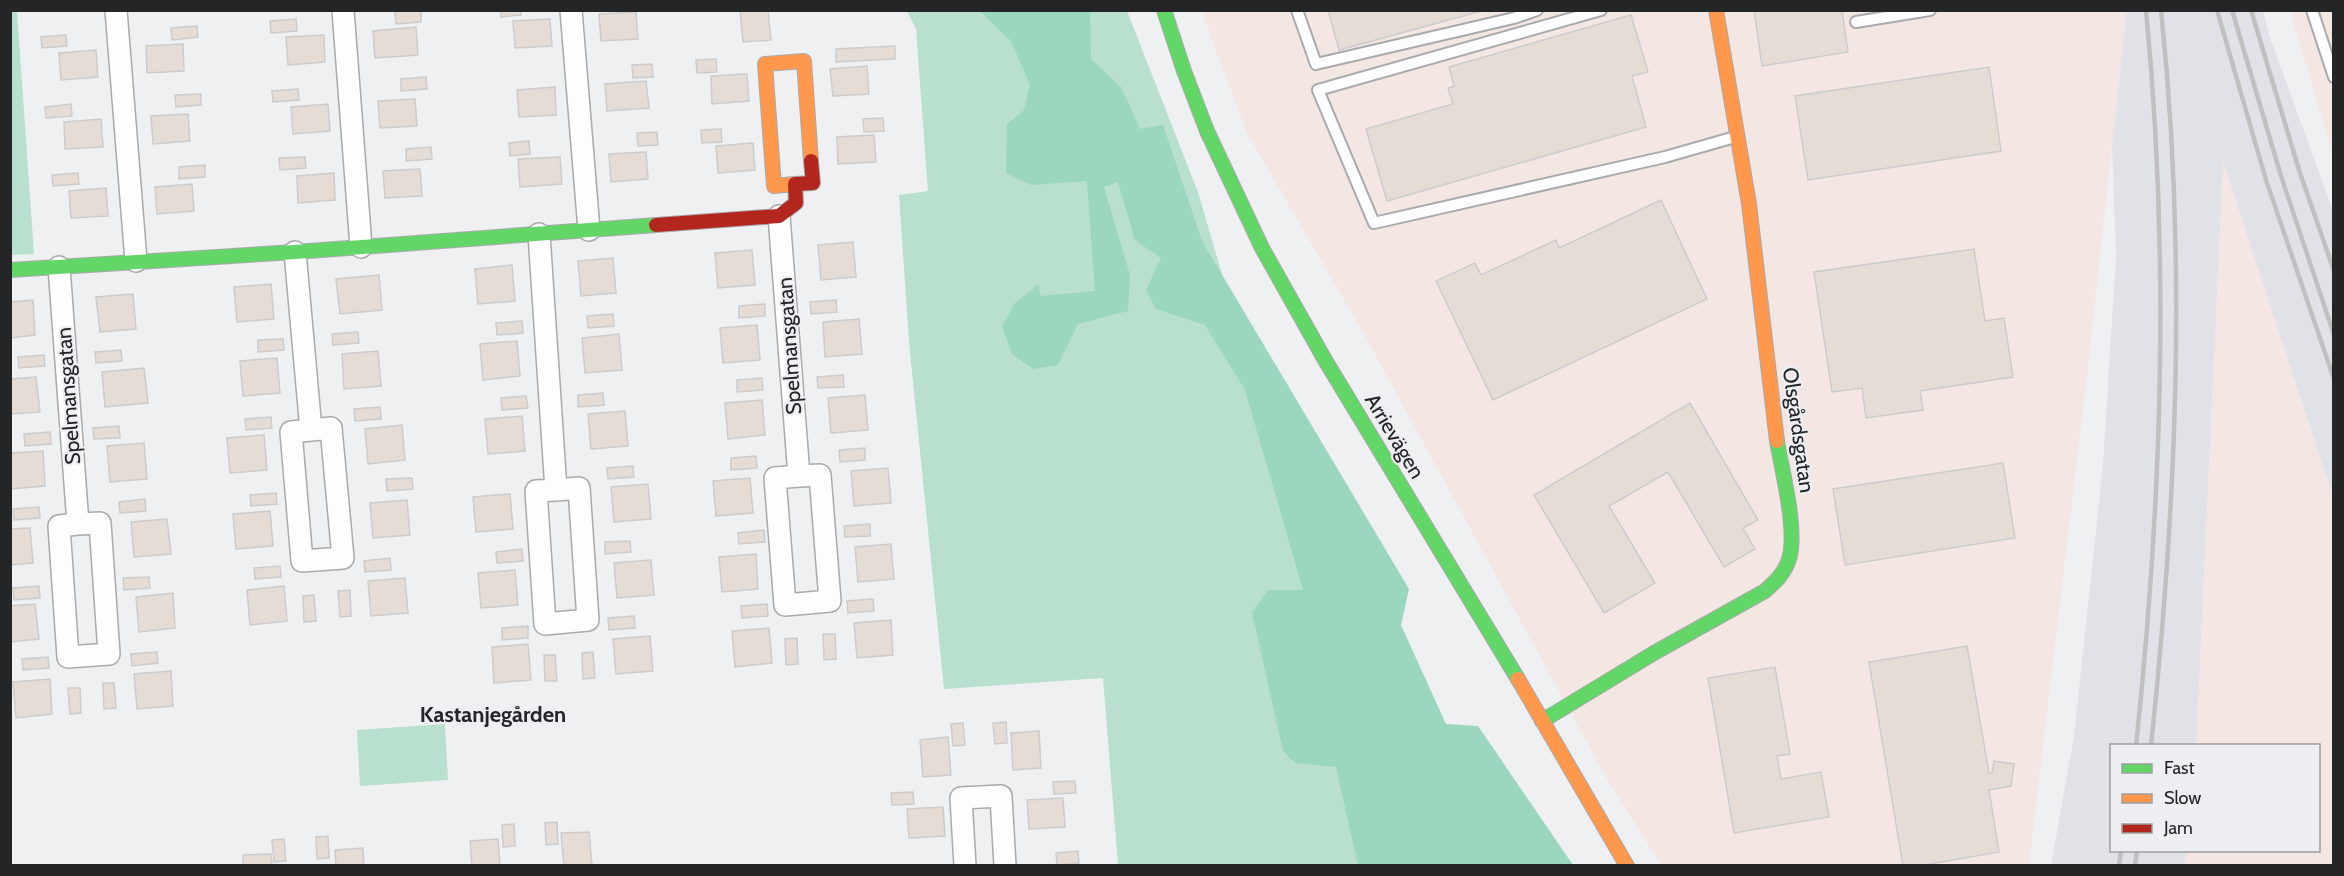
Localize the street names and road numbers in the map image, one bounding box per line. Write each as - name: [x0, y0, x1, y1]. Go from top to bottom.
- street label: Spelmansgatan: [772, 276, 806, 416]
- street label: Spelmansgatan: [51, 326, 85, 466]
- street label: Olsgårdsgatan: [1778, 366, 1820, 494]
- street label: Arrievägen: [1360, 389, 1430, 483]

